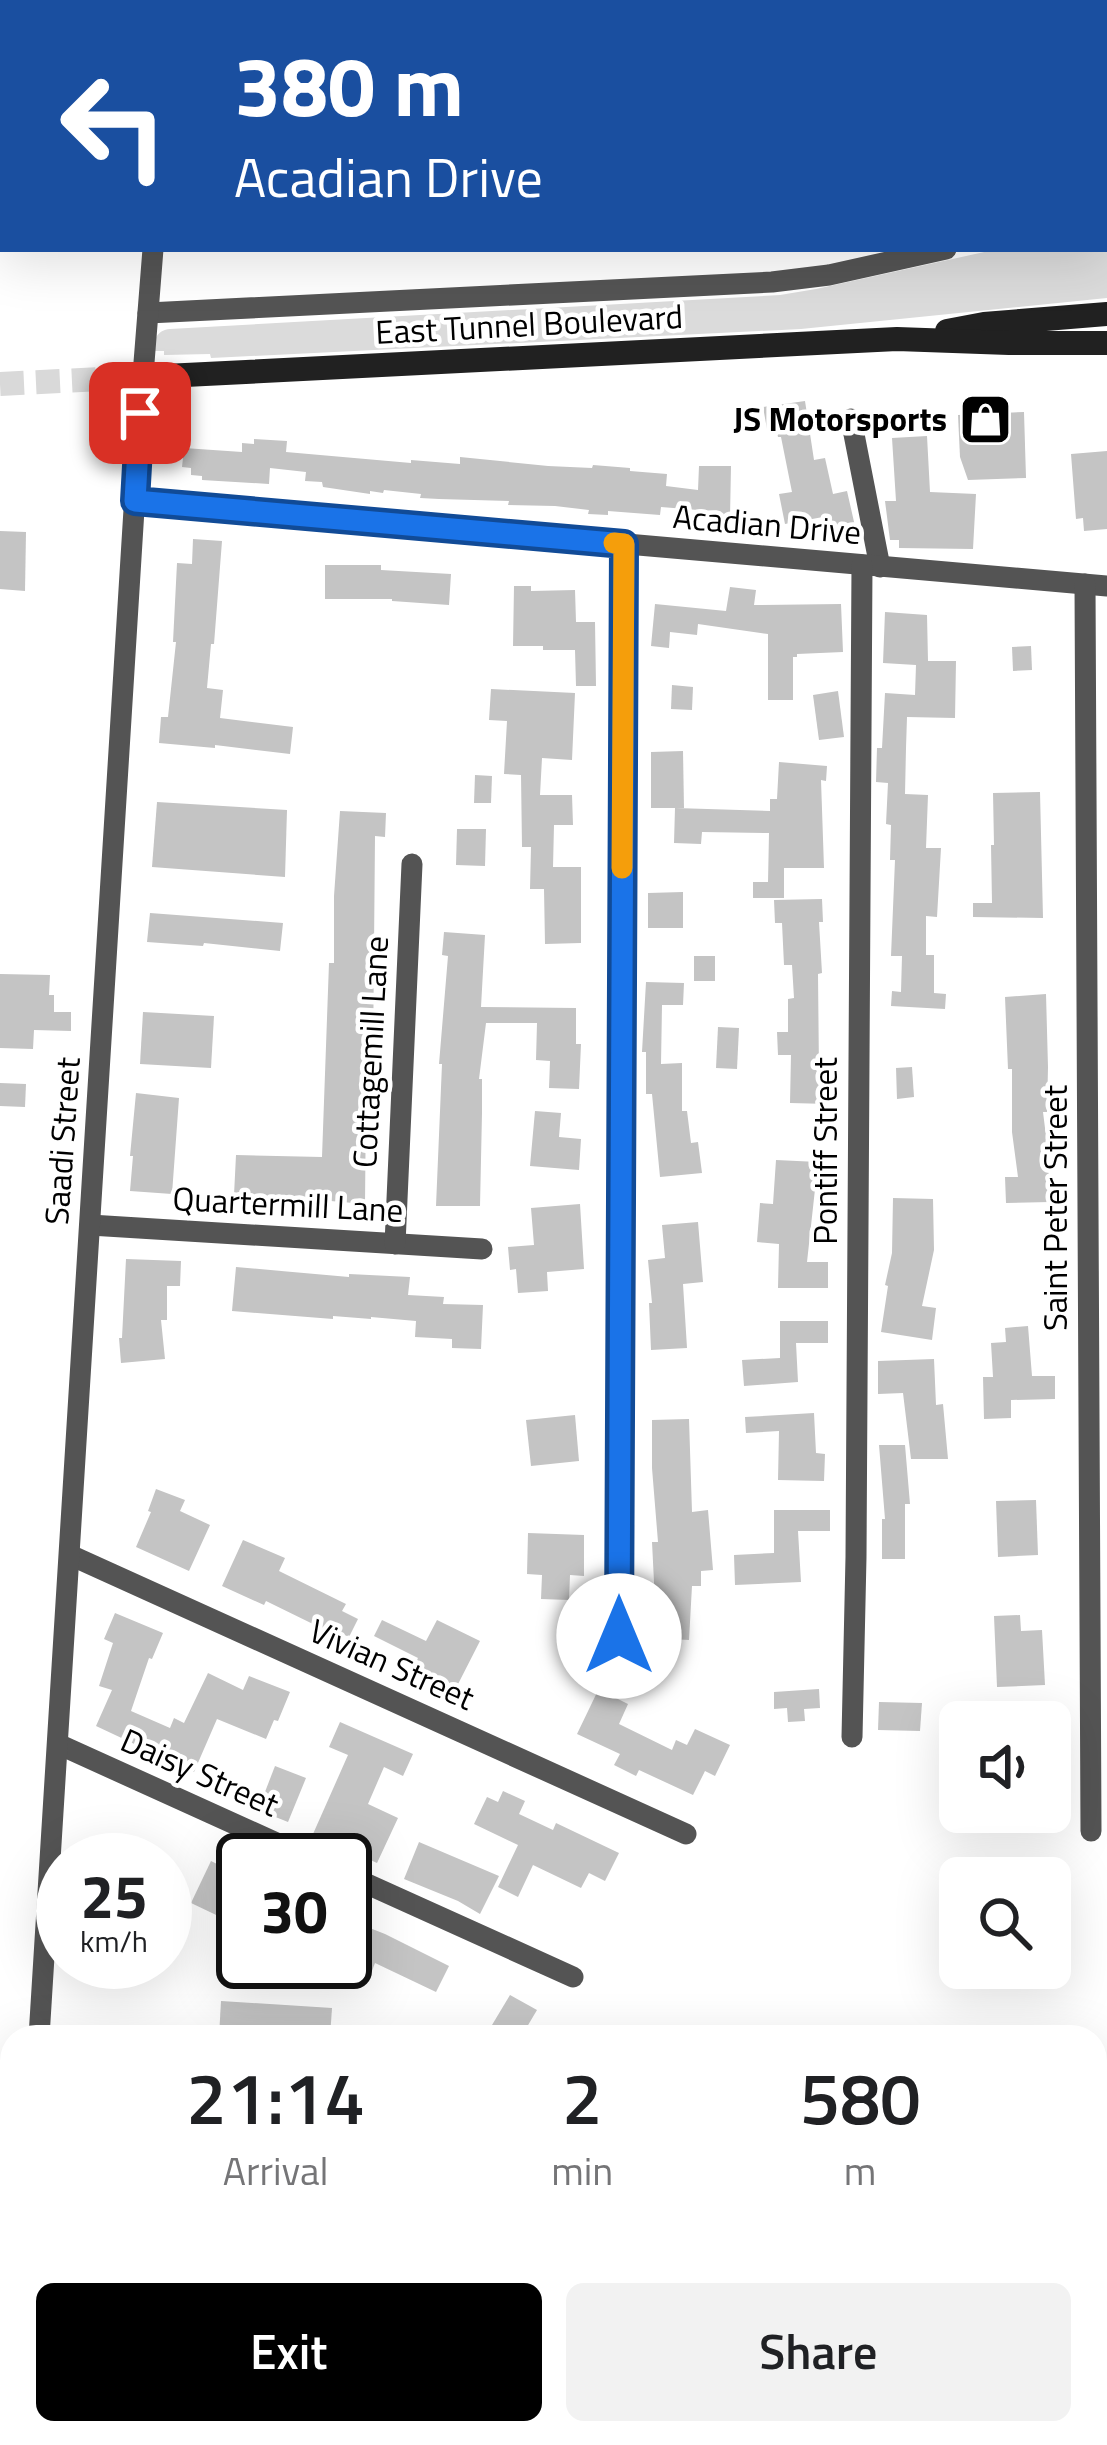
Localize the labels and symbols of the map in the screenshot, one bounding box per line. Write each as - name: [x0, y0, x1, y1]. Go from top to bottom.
- street label: East Tunnel Boulevard: [374, 291, 684, 357]
- pin: [89, 362, 191, 464]
- shop icon: JS Motorsports: [958, 391, 1014, 447]
- place label: JS Motorsports: [733, 394, 947, 444]
- street label: Acadian Drive: [671, 491, 863, 557]
- street label: Cottagemill Lane: [339, 935, 401, 1169]
- street label: Saadi Street: [31, 1055, 93, 1227]
- street label: Pontiff Street: [800, 1057, 850, 1245]
- street label: Saint Peter Street: [1030, 1085, 1080, 1331]
- street label: Quartermill Lane: [171, 1173, 405, 1235]
- position arrow: [556, 1573, 682, 1699]
- street label: Vivian Street: [301, 1605, 483, 1723]
- street label: Daisy Street: [113, 1715, 287, 1829]
- speed limit sign: 30: [216, 1833, 372, 1989]

